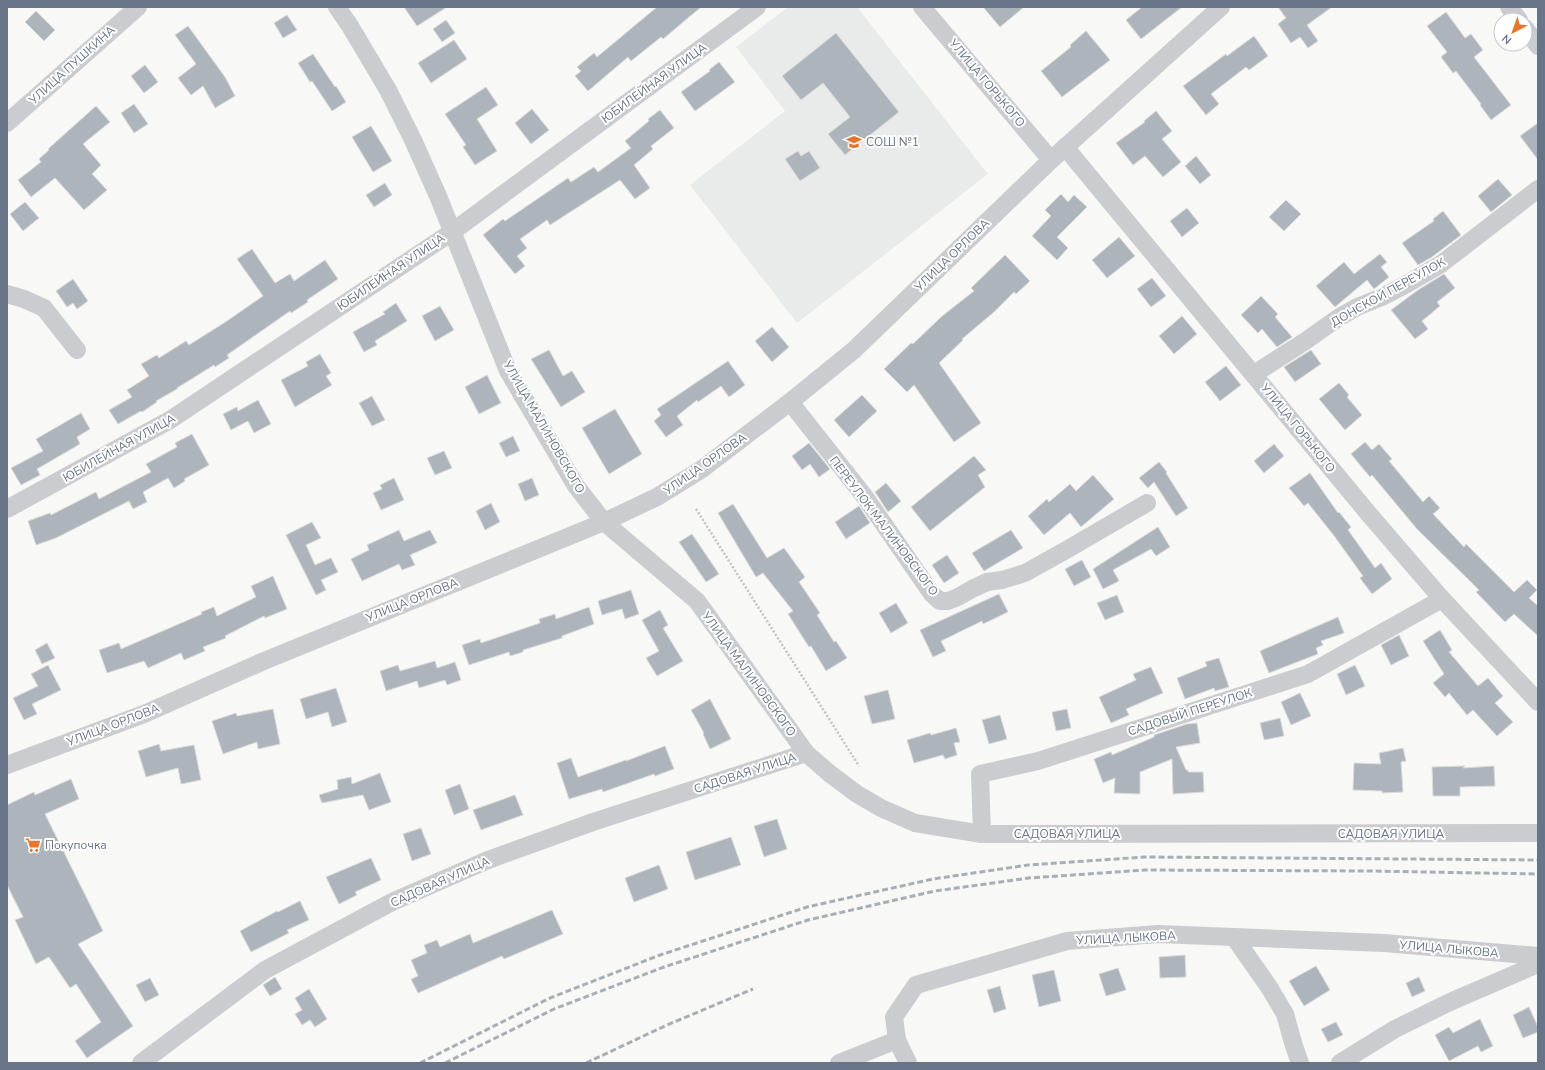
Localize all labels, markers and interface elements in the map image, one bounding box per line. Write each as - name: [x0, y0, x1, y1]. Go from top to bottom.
- north arrow: [1493, 12, 1533, 52]
- street label: УЛИЦА ПУШКИНА: [25, 22, 119, 109]
- text: N: [1499, 31, 1515, 48]
- street label: УЛИЦА ГОРЬКОГО: [945, 35, 1029, 130]
- street label: ЮБИЛЕЙНАЯ УЛИЦА: [598, 39, 710, 127]
- school or university icon: СОШ №1: [845, 133, 863, 151]
- place label: СОШ №1: [866, 134, 919, 150]
- street label: УЛИЦА ОРЛОВА: [910, 215, 993, 295]
- street label: ЮБИЛЕЙНАЯ УЛИЦА: [334, 230, 448, 314]
- street label: ДОНСКОЙ ПЕРЕУЛОК: [1328, 254, 1448, 330]
- street label: УЛИЦА МАЛИНОВСКОГО: [499, 357, 589, 496]
- street label: УЛИЦА ГОРЬКОГО: [1256, 379, 1339, 476]
- street label: ЮБИЛЕЙНАЯ УЛИЦА: [60, 410, 178, 486]
- street label: УЛИЦА ОРЛОВА: [659, 429, 750, 499]
- street label: ПЕРЕУЛОК МАЛИНОВСКОГО: [826, 453, 942, 599]
- street label: УЛИЦА ОРЛОВА: [363, 574, 461, 626]
- street label: УЛИЦА МАЛИНОВСКОГО: [698, 608, 800, 740]
- street label: САДОВЫЙ ПЕРЕУЛОК: [1126, 684, 1254, 740]
- street label: УЛИЦА ОРЛОВА: [63, 700, 162, 750]
- street label: САДОВАЯ УЛИЦА: [692, 749, 798, 797]
- street label: САДОВАЯ УЛИЦА: [1014, 826, 1121, 842]
- street label: САДОВАЯ УЛИЦА: [1338, 826, 1445, 842]
- supermarket icon: Покупочка: [24, 836, 42, 854]
- place label: Покупочка: [45, 837, 107, 853]
- street label: САДОВАЯ УЛИЦА: [388, 853, 492, 911]
- street label: УЛИЦА ЛЫКОВА: [1075, 927, 1176, 949]
- street label: УЛИЦА ЛЫКОВА: [1398, 937, 1500, 961]

